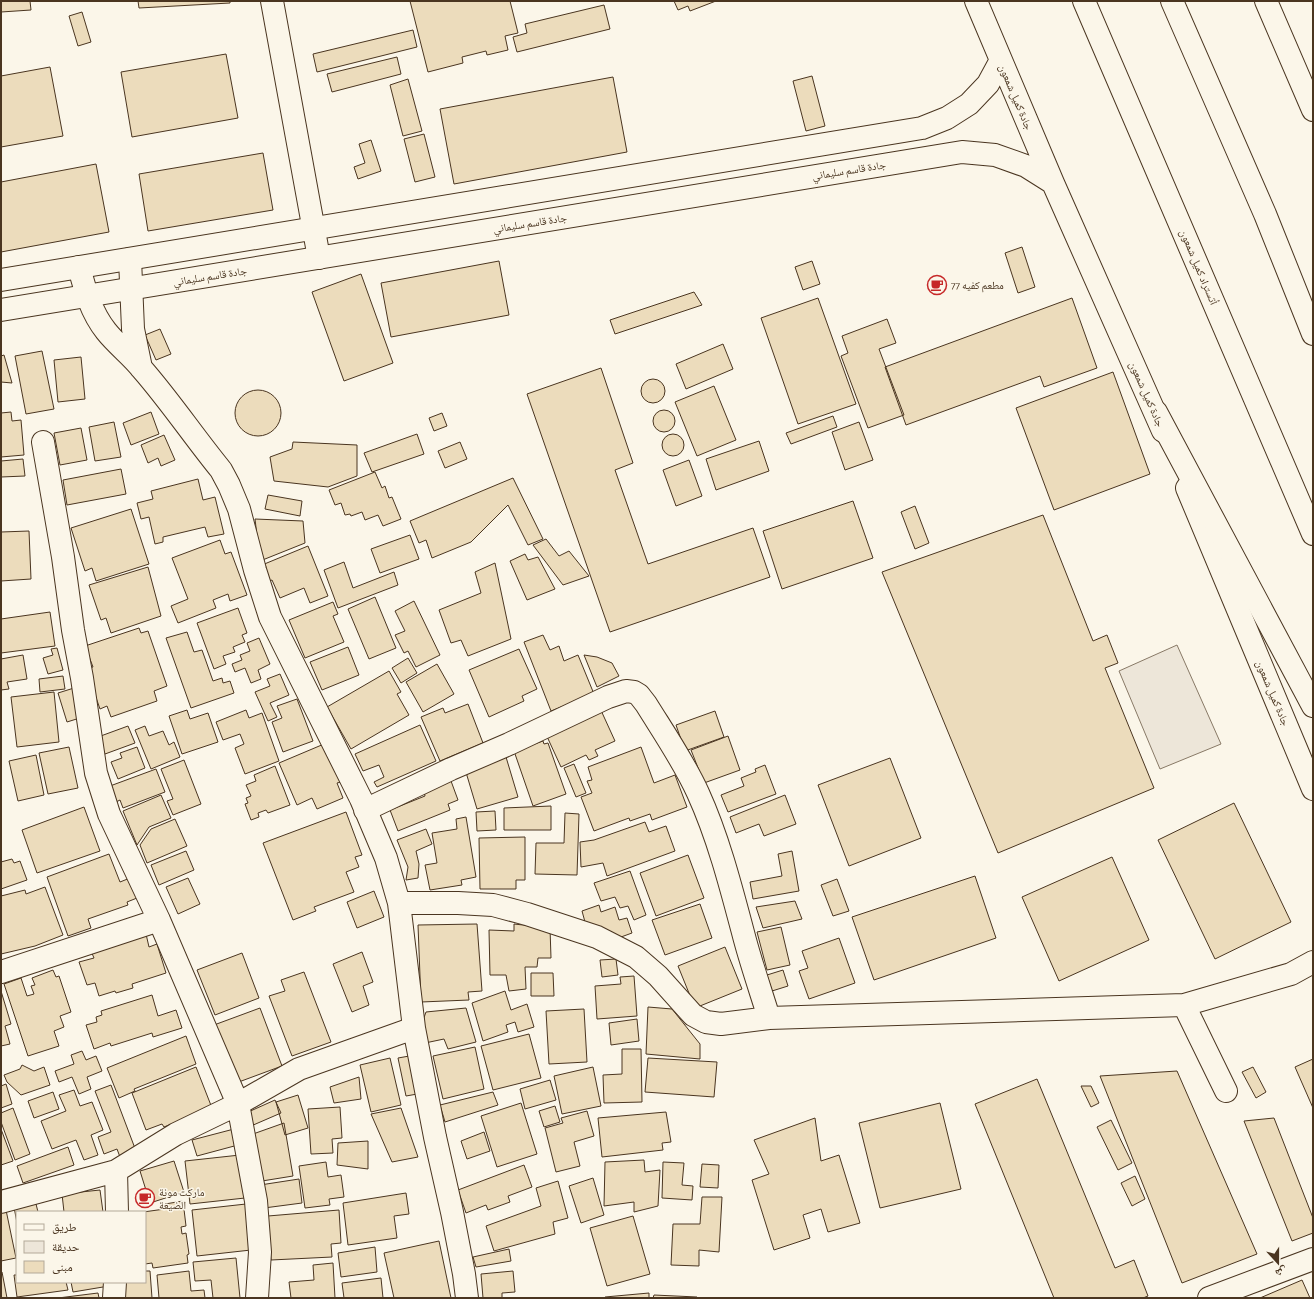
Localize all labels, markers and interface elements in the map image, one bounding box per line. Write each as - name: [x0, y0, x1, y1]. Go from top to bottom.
- street label: جادة كميل شمعون: [996, 63, 1034, 132]
- street label: جادة قاسم سليماني: [811, 159, 887, 185]
- street label: جادة قاسم سليماني: [492, 212, 568, 238]
- street label: أتستراد كميل شمعون: [1177, 227, 1221, 307]
- street label: جادة قاسم سليماني: [172, 265, 248, 291]
- cafe icon: مطعم كفيه 77: [926, 274, 948, 296]
- place label: مطعم كفيه 77: [951, 280, 1004, 293]
- street label: جادة كميل شمعون: [1126, 360, 1166, 429]
- street label: جادة كميل شمعون: [1253, 659, 1291, 728]
- cafe icon: ماركت مونة الضيعة: [134, 1187, 156, 1209]
- place label: ماركت مونة الضيعة: [159, 1187, 205, 1211]
- legend: [16, 1211, 146, 1283]
- text: طريق: [52, 1221, 77, 1234]
- text: حديقة: [52, 1241, 80, 1254]
- north arrow: [1258, 1243, 1298, 1283]
- text: مبنى: [52, 1261, 73, 1274]
- text: ش: [1273, 1263, 1289, 1279]

